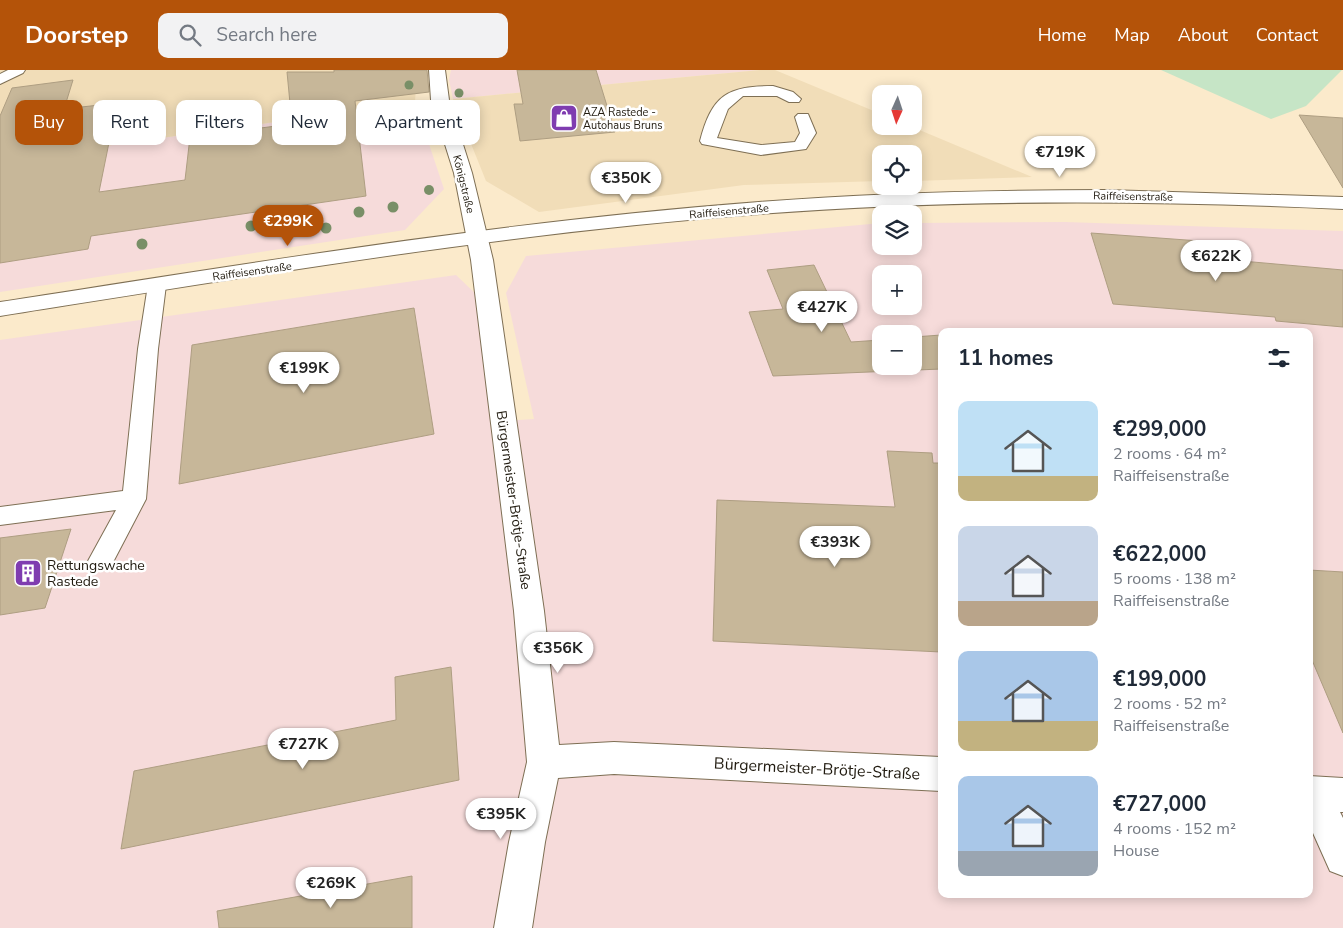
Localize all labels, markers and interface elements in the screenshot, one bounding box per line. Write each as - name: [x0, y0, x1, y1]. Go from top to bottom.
- search box: [158, 13, 508, 58]
- text: Doorstep: [25, 19, 128, 51]
- icon: search: [176, 21, 204, 49]
- text: Search here: [216, 22, 317, 48]
- text: Home: [1038, 23, 1086, 47]
- text: Map: [1114, 23, 1150, 47]
- text: About: [1178, 23, 1228, 47]
- text: Contact: [1256, 23, 1318, 47]
- north arrow: [872, 85, 922, 135]
- map controls: [872, 85, 922, 375]
- chip: Buy: [15, 100, 83, 145]
- chip: Rent: [93, 100, 166, 145]
- chip: Filters: [176, 100, 262, 145]
- chip: New: [272, 100, 346, 145]
- chip: Apartment: [356, 100, 480, 145]
- shop icon: AZA Rastede - Autohaus Bruns: [549, 103, 579, 133]
- place label: AZA Rastede - Autohaus Bruns: [583, 105, 663, 133]
- pin: €719K: [1025, 136, 1095, 178]
- text: €719K: [1035, 141, 1085, 163]
- button: locate: [872, 145, 922, 195]
- street label: Königstraße: [449, 153, 478, 215]
- pin: €350K: [591, 162, 661, 204]
- text: €350K: [601, 167, 651, 189]
- street label: Raiffeisenstraße: [1093, 188, 1173, 205]
- street label: Raiffeisenstraße: [689, 201, 770, 222]
- pin: €299K: [253, 204, 323, 247]
- button: layers: [872, 205, 922, 255]
- text: €299K: [263, 210, 313, 232]
- pin: €622K: [1181, 240, 1251, 282]
- text: €622K: [1191, 245, 1241, 267]
- street label: Raiffeisenstraße: [211, 258, 293, 284]
- button: +: [872, 265, 922, 315]
- pin: €427K: [787, 290, 857, 333]
- text: €427K: [797, 296, 847, 318]
- button: −: [872, 325, 922, 375]
- text: 11 homes: [958, 344, 1053, 372]
- icon: filters: [1265, 344, 1293, 372]
- pin: €199K: [269, 352, 339, 394]
- text: €199K: [279, 357, 329, 379]
- street label: Bürgermeister-Brötje-Straße: [492, 409, 535, 591]
- text: €299,000: [1113, 415, 1206, 443]
- icon: home: [998, 421, 1058, 481]
- text: 2 rooms · 64 m²: [1113, 443, 1226, 465]
- text: Raiffeisenstraße: [1113, 465, 1229, 487]
- pin: €393K: [800, 526, 870, 568]
- text: €393K: [810, 531, 860, 553]
- text: €622,000: [1113, 540, 1206, 568]
- icon: home: [998, 546, 1058, 606]
- place label: Rettungswache Rastede: [47, 556, 145, 591]
- building icon: Rettungswache Rastede: [13, 558, 43, 588]
- text: 5 rooms · 138 m²: [1113, 568, 1236, 590]
- text: Raiffeisenstraße: [1113, 590, 1229, 612]
- pin: €356K: [523, 632, 593, 674]
- text: €356K: [533, 637, 583, 659]
- text: €199,000: [1113, 665, 1206, 693]
- icon: home: [998, 671, 1058, 731]
- text: 2 rooms · 52 m²: [1113, 693, 1226, 715]
- text: Raiffeisenstraße: [1113, 715, 1229, 737]
- pin: €727K: [268, 728, 338, 770]
- text: €727K: [278, 733, 328, 755]
- street label: Bürgermeister-Brötje-Straße: [713, 753, 921, 785]
- text: €727,000: [1113, 790, 1206, 818]
- icon: home: [998, 796, 1058, 856]
- pin: €395K: [466, 798, 536, 840]
- text: €395K: [476, 803, 526, 825]
- text: 4 rooms · 152 m²: [1113, 818, 1236, 840]
- text: House: [1113, 840, 1159, 862]
- pin: €269K: [296, 866, 366, 909]
- text: €269K: [306, 872, 356, 894]

